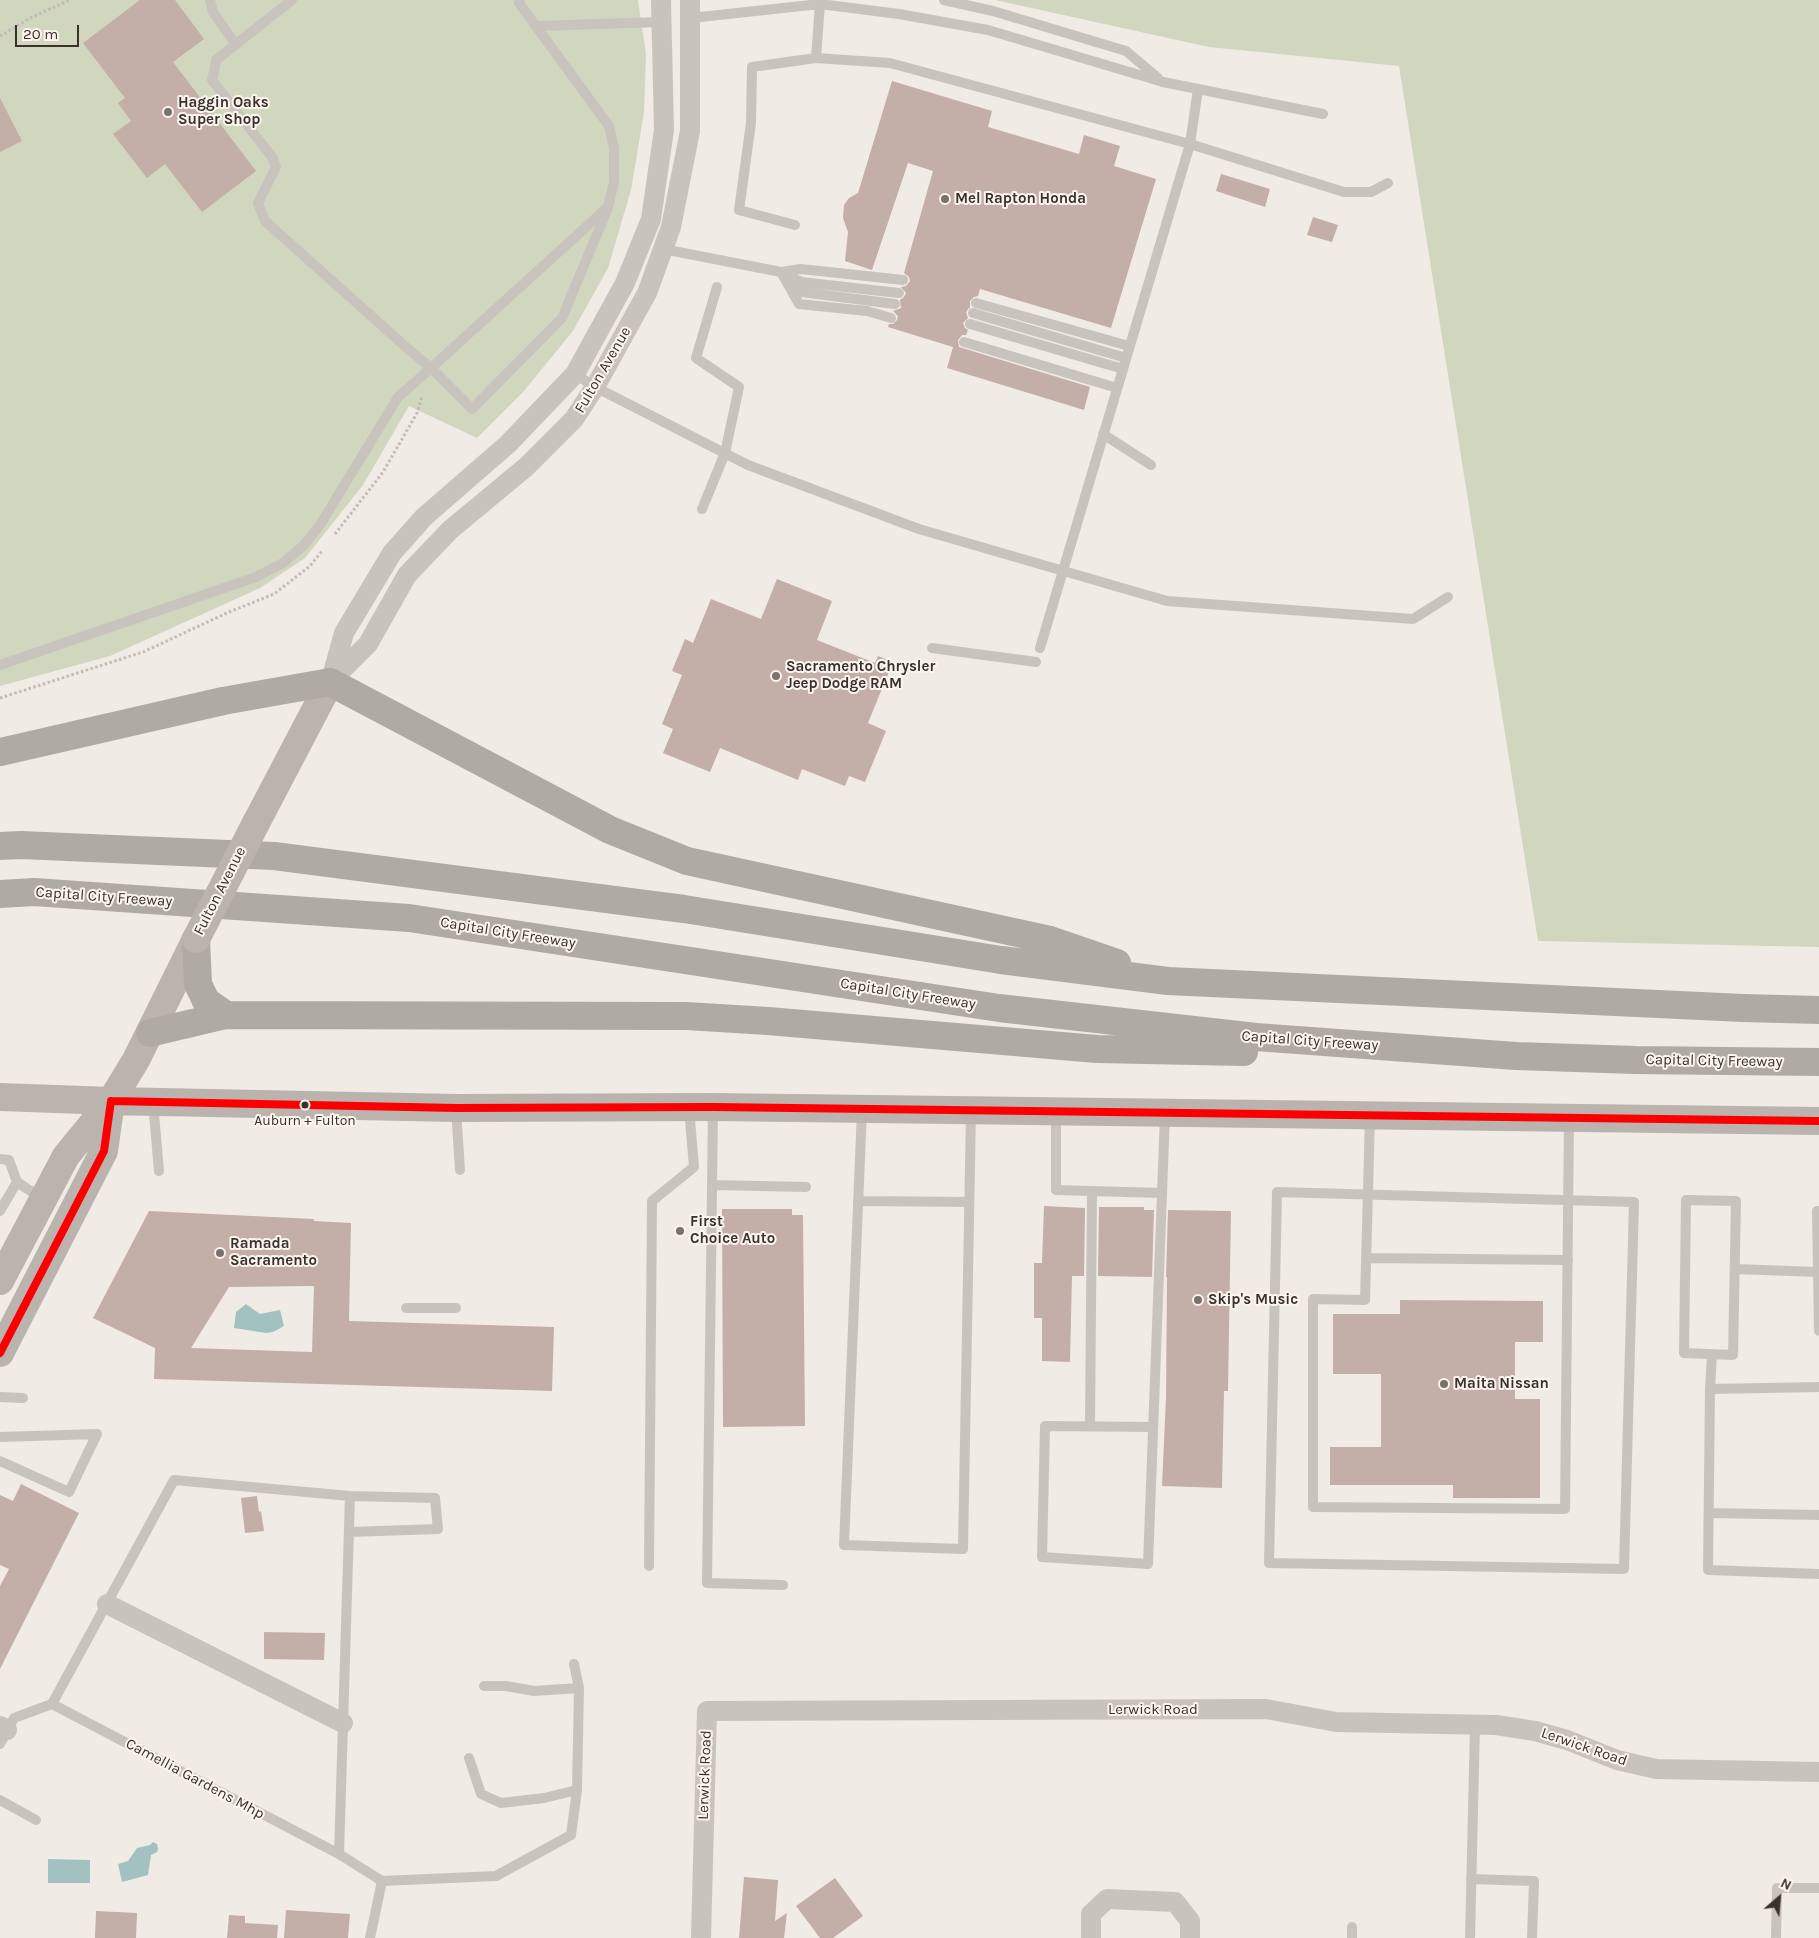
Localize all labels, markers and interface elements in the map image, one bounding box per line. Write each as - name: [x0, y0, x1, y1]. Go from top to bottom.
- scale bar: [18, 15, 81, 47]
- text: 20 m: [23, 25, 58, 43]
- place label: Haggin Oaks Super Shop: [178, 94, 269, 129]
- marker: Haggin Oaks Super Shop: [162, 106, 174, 118]
- place label: Mel Rapton Honda: [955, 190, 1086, 208]
- marker: Mel Rapton Honda: [939, 193, 951, 205]
- street label: Fulton Avenue: [571, 324, 635, 416]
- place label: Sacramento Chrysler Jeep Dodge RAM: [786, 658, 935, 693]
- marker: Sacramento Chrysler Jeep Dodge RAM: [770, 670, 782, 682]
- street label: Fulton Avenue: [190, 844, 250, 938]
- street label: Capital City Freeway: [35, 883, 173, 911]
- street label: Capital City Freeway: [439, 913, 577, 953]
- street label: Capital City Freeway: [839, 974, 977, 1014]
- street label: Capital City Freeway: [1241, 1027, 1379, 1055]
- street label: Capital City Freeway: [1645, 1051, 1783, 1071]
- marker: Auburn + Fulton: [300, 1100, 310, 1110]
- place label: Auburn + Fulton: [254, 1113, 356, 1129]
- place label: First Choice Auto: [690, 1213, 775, 1248]
- marker: First Choice Auto: [674, 1225, 686, 1237]
- place label: Ramada Sacramento: [230, 1235, 317, 1270]
- marker: Ramada Sacramento: [214, 1247, 226, 1259]
- place label: Skip's Music: [1208, 1291, 1298, 1309]
- marker: Skip's Music: [1192, 1294, 1204, 1306]
- place label: Maita Nissan: [1454, 1375, 1549, 1393]
- marker: Maita Nissan: [1438, 1378, 1450, 1390]
- street label: Lerwick Road: [1108, 1701, 1198, 1719]
- street label: Lerwick Road: [1539, 1724, 1629, 1770]
- street label: Lerwick Road: [694, 1730, 716, 1820]
- street label: Camellia Gardens Mhp: [122, 1735, 268, 1823]
- north arrow: [1754, 1873, 1804, 1923]
- text: N: [1778, 1874, 1794, 1894]

